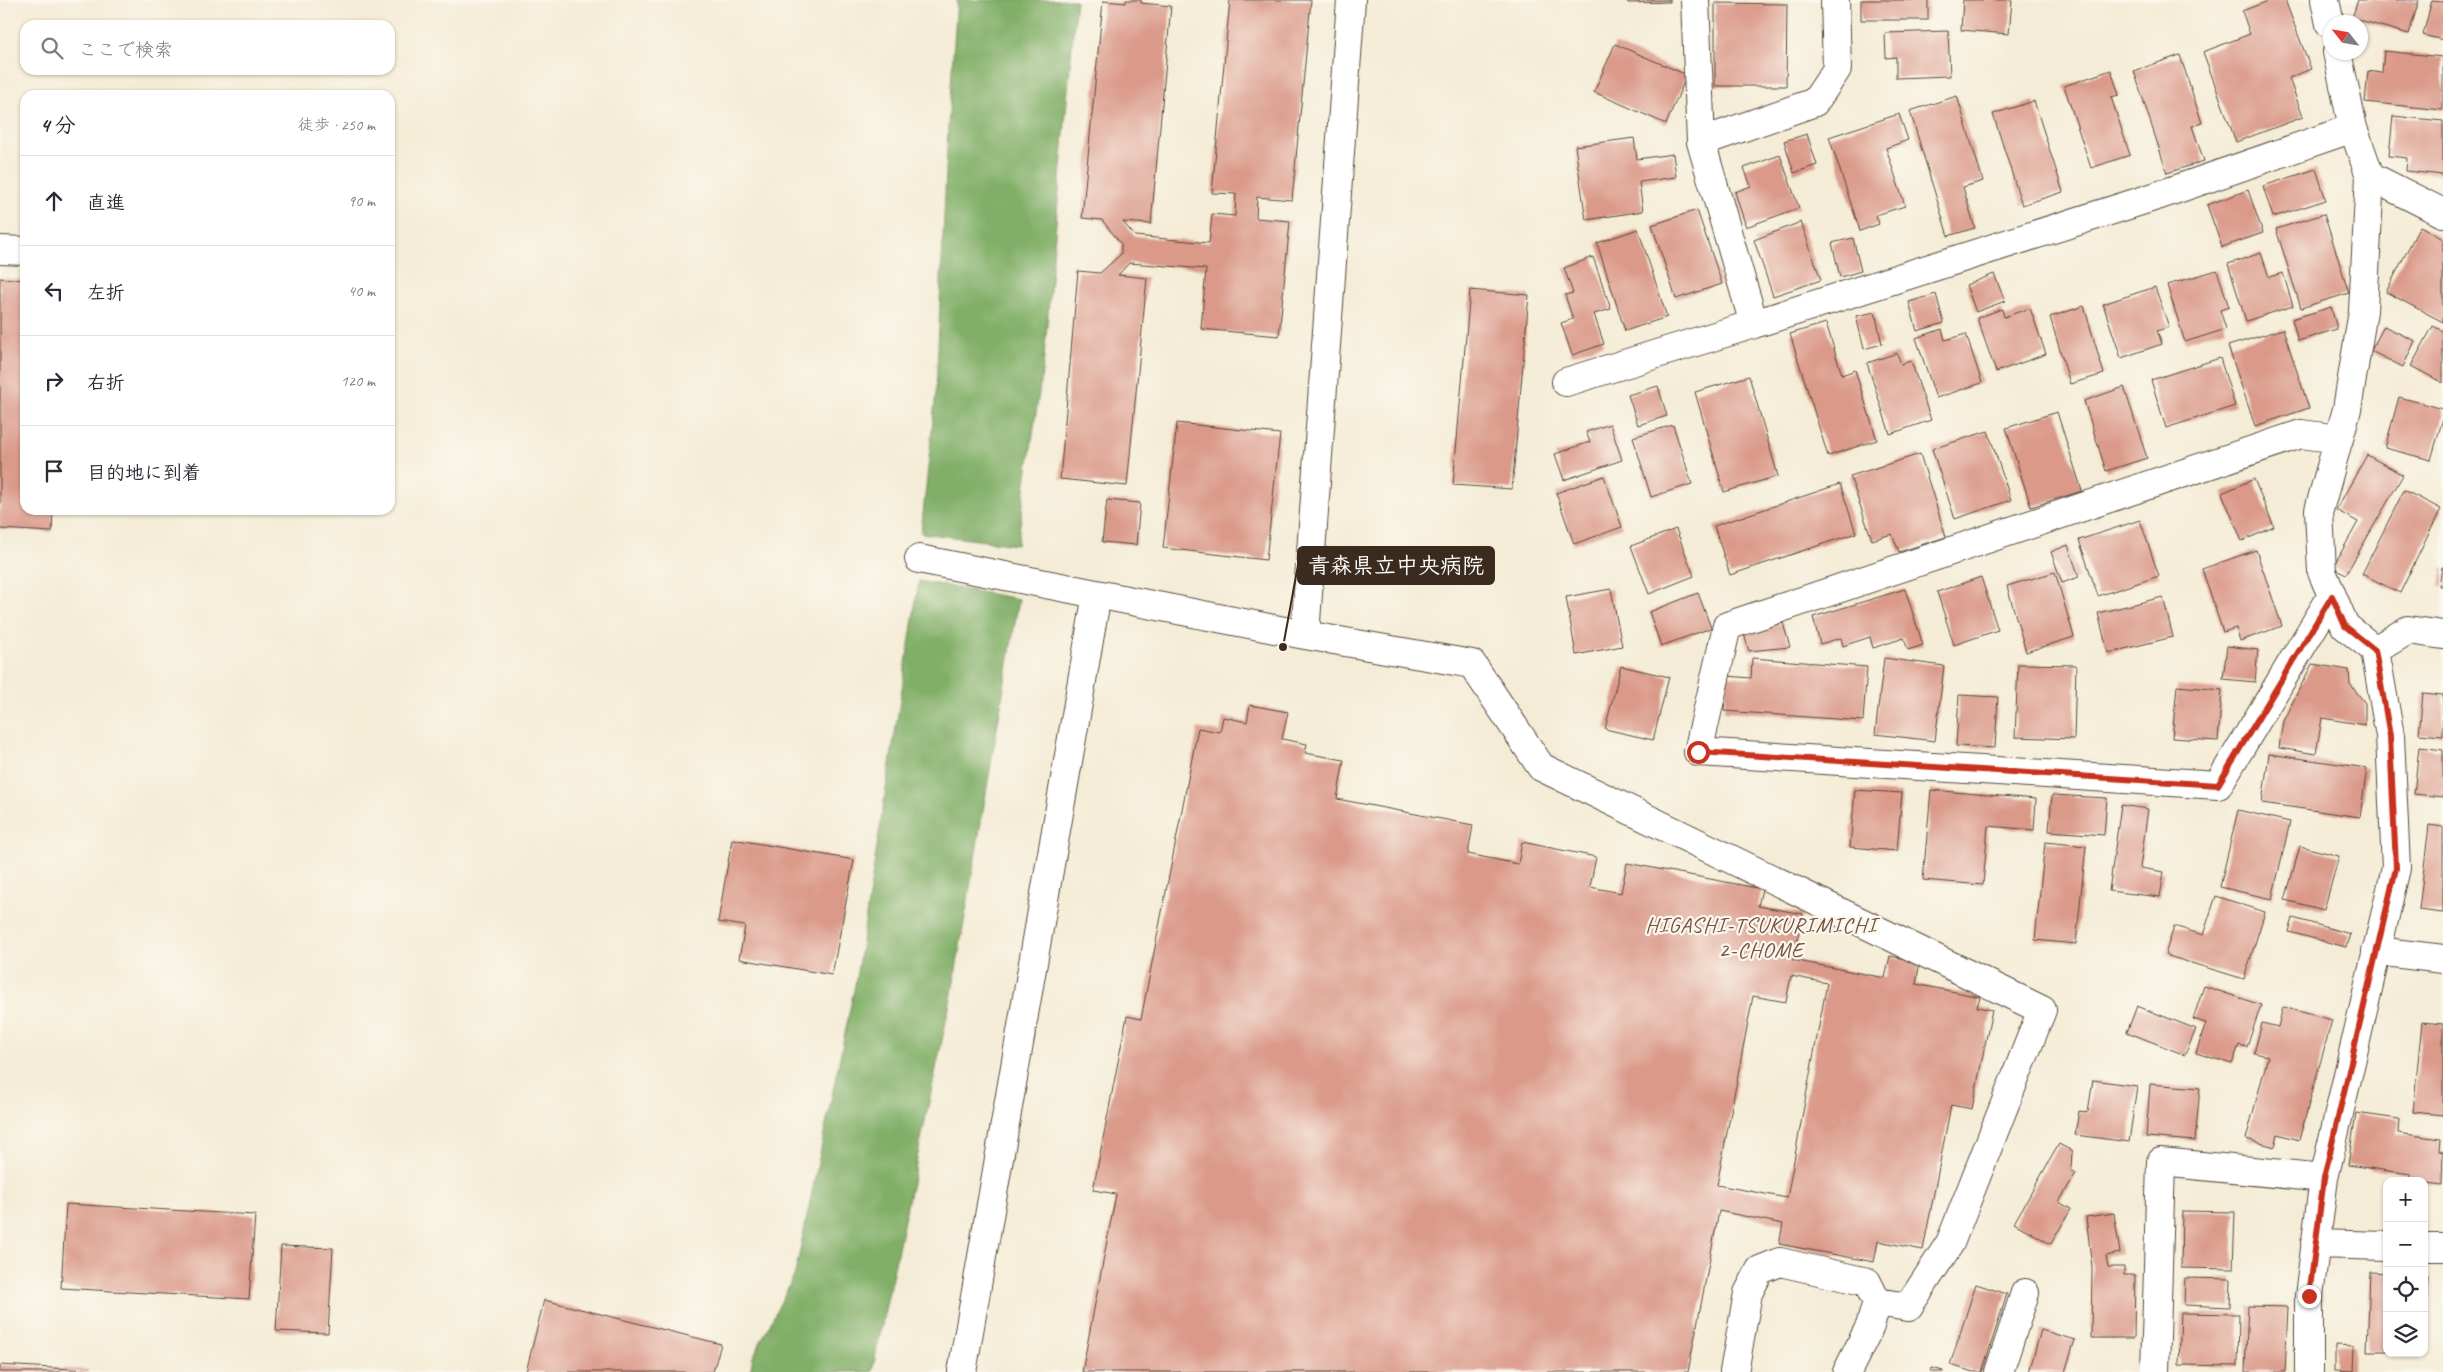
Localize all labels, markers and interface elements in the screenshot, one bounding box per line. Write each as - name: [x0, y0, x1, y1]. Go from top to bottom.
- north arrow: [2323, 15, 2368, 60]
- search box: [20, 20, 395, 75]
- icon: search: [38, 34, 66, 62]
- text: ここで検索: [78, 38, 173, 62]
- text: 4 分: [40, 112, 76, 138]
- text: 徒歩 · 250 m: [298, 115, 375, 135]
- icon: ahead: [40, 187, 68, 215]
- text: 直進: [87, 191, 125, 215]
- text: 90 m: [348, 191, 375, 211]
- icon: left: [40, 277, 68, 305]
- text: 左折: [87, 281, 125, 305]
- text: 40 m: [348, 281, 375, 301]
- icon: right: [40, 367, 68, 395]
- text: 右折: [87, 371, 125, 395]
- text: 120 m: [341, 371, 375, 391]
- icon: arrive: [40, 457, 68, 485]
- text: 目的地に到着: [87, 461, 201, 485]
- callout: 青森県立中央病院: [1298, 547, 1494, 584]
- text: 青森県立中央病院: [1308, 552, 1484, 580]
- route start: [1687, 741, 1710, 764]
- district label: HIGASHI-TSUKURIMICHI 2-CHOME: [1645, 911, 1881, 964]
- map controls: [2383, 1177, 2428, 1357]
- button: +: [2383, 1177, 2428, 1222]
- button: −: [2383, 1222, 2428, 1267]
- button: locate: [2383, 1267, 2428, 1312]
- route end: [2298, 1285, 2321, 1308]
- button: layers: [2383, 1312, 2428, 1357]

